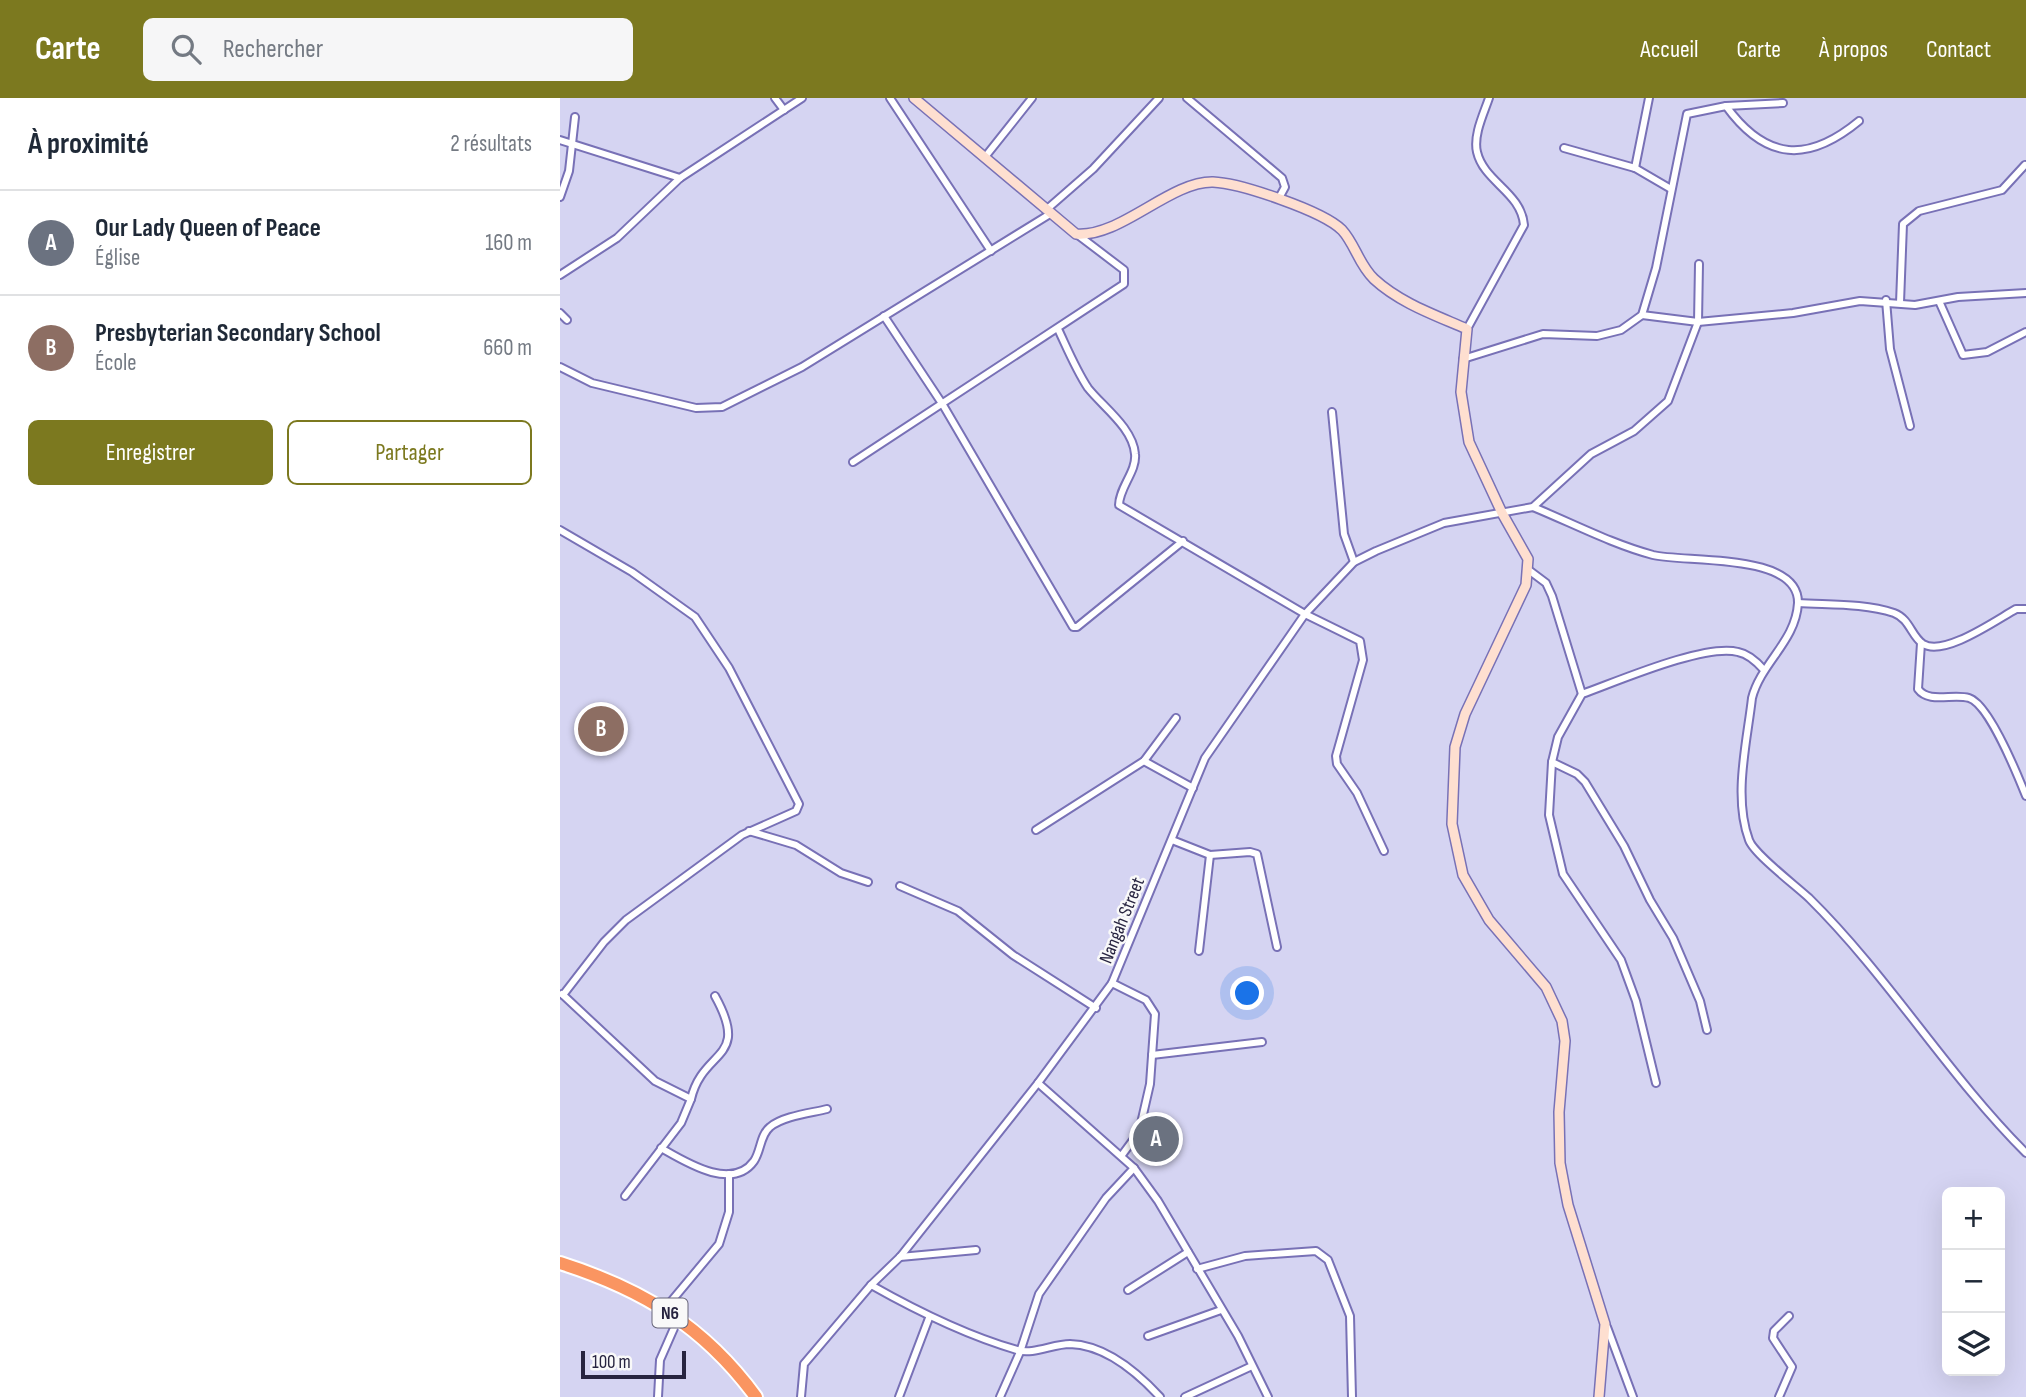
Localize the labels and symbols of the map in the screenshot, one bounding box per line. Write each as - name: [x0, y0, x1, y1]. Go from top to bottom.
- pin: B: [578, 703, 624, 755]
- street label: Nangah Street: [1095, 874, 1150, 967]
- your location: [1230, 976, 1264, 1010]
- pin: A: [1133, 1113, 1179, 1165]
- road number: N6: [652, 1298, 688, 1328]
- scale bar: [581, 1348, 686, 1380]

